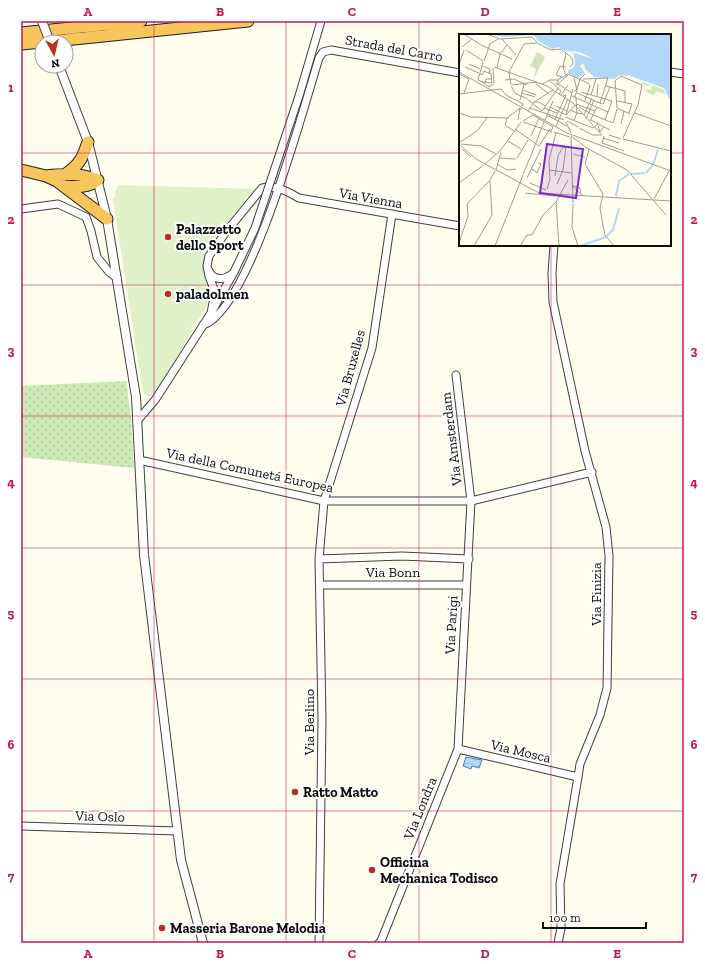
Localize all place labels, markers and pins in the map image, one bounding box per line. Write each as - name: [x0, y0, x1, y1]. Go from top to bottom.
- place label: Palazzetto dello Sport: [176, 221, 244, 254]
- marker: Palazzetto dello Sport: [163, 232, 173, 242]
- place label: paladolmen: [176, 286, 249, 303]
- marker: paladolmen: [163, 289, 173, 299]
- place label: Ratto Matto: [303, 784, 379, 801]
- marker: Ratto Matto: [290, 787, 300, 797]
- place label: Officina Mechanica Todisco: [380, 854, 499, 887]
- marker: Officina Mechanica Todisco: [367, 865, 377, 875]
- place label: Masseria Barone Melodia: [170, 920, 326, 937]
- marker: Masseria Barone Melodia: [157, 923, 167, 933]

